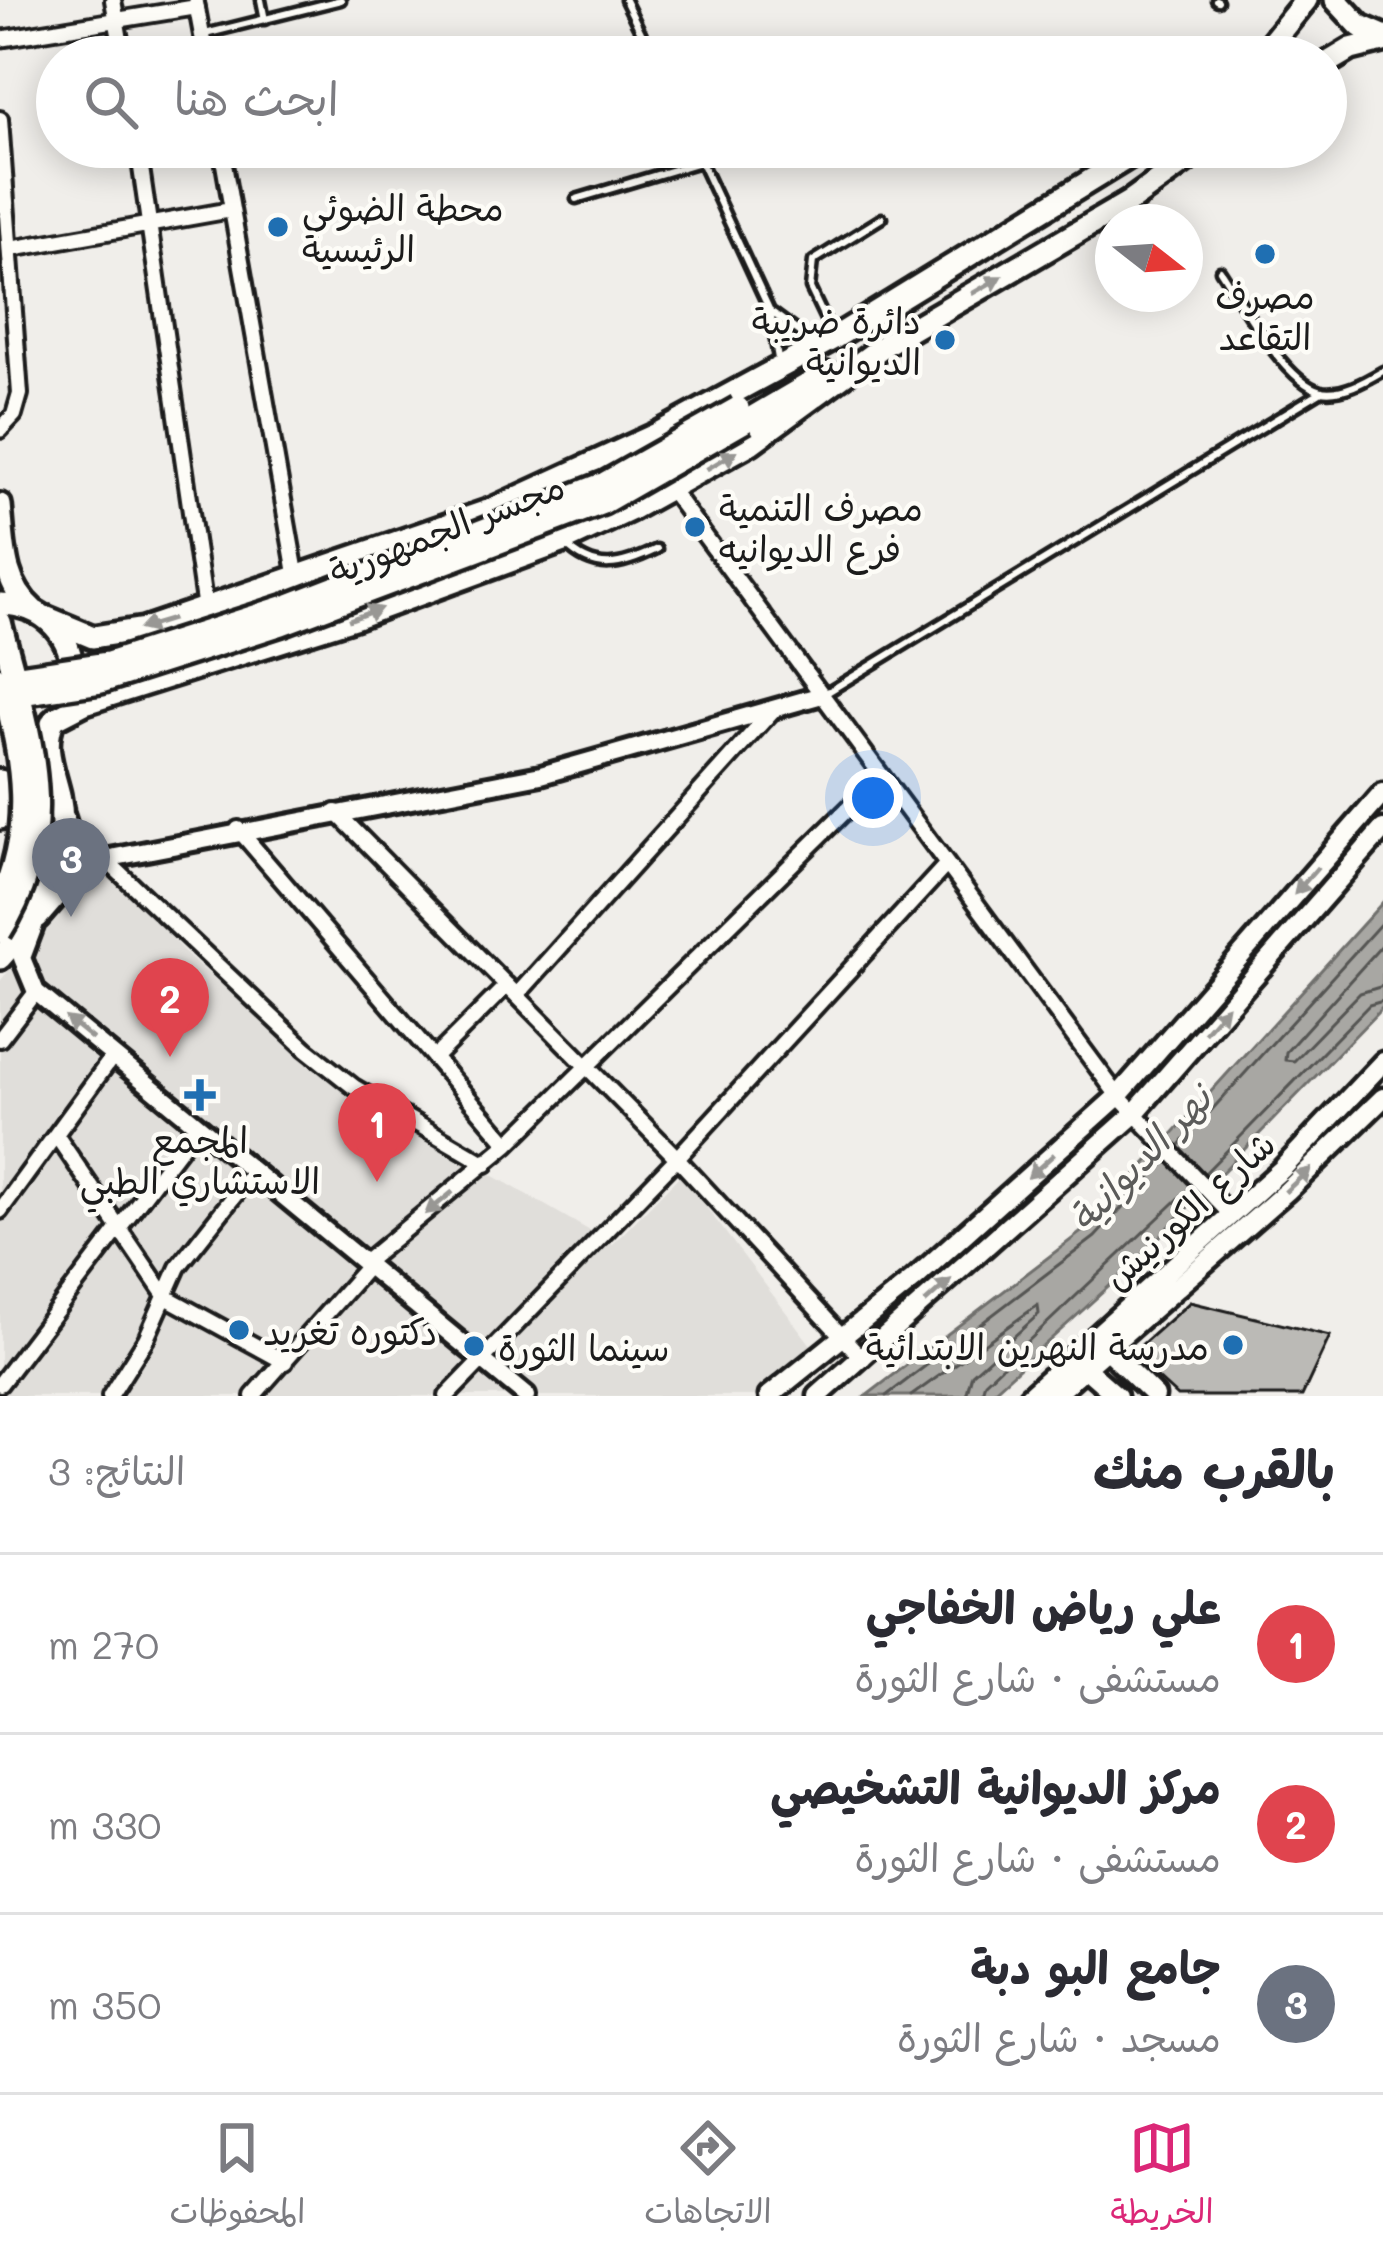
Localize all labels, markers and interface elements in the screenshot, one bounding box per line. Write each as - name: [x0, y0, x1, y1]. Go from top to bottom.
- search box: [36, 36, 1347, 168]
- text: ابحث هنا: [174, 68, 339, 126]
- icon: search: [78, 69, 144, 135]
- place label: محطة الضوئي الرئيسية: [302, 183, 504, 271]
- north arrow: [1095, 204, 1203, 312]
- marker: محطة الضوئي الرئيسية: [265, 214, 291, 240]
- marker: مصرف التقاعد: [1252, 241, 1278, 267]
- place label: مصرف التقاعد: [1215, 271, 1315, 359]
- one-way arrow: [970, 276, 1003, 297]
- place label: دائرة ضريبة الديوانية: [752, 296, 921, 385]
- marker: دائرة ضريبة الديوانية: [932, 327, 958, 353]
- one-way arrow: [706, 450, 739, 472]
- street label: مجسر الجمهورية: [322, 461, 571, 595]
- place label: مصرف التنمية فرع الديوانيه: [719, 483, 923, 575]
- marker: مصرف التنمية فرع الديوانيه: [682, 514, 708, 540]
- one-way arrow: [348, 604, 384, 622]
- one-way arrow: [137, 616, 174, 634]
- your location: [843, 768, 903, 828]
- pin: 3: [32, 818, 110, 917]
- one-way arrow: [1293, 866, 1320, 896]
- pin: 2: [131, 958, 209, 1057]
- one-way arrow: [1202, 1005, 1229, 1034]
- one-way arrow: [63, 1016, 94, 1041]
- water label: نهر الديوانية: [1056, 1070, 1224, 1241]
- marker: المجمع الاستشاري الطبي: [184, 1079, 216, 1111]
- pin: 1: [338, 1083, 416, 1182]
- place label: المجمع الاستشاري الطبي: [80, 1115, 320, 1213]
- street label: شارع الكورنيش: [1092, 1119, 1287, 1302]
- one-way arrow: [1026, 1152, 1055, 1179]
- one-way arrow: [1284, 1167, 1313, 1194]
- one-way arrow: [423, 1189, 454, 1215]
- one-way arrow: [923, 1278, 952, 1306]
- place label: دكتوره تغريد: [263, 1307, 438, 1355]
- marker: دكتوره تغريد: [226, 1317, 252, 1343]
- place label: مدرسة النهرين الابتدائية: [866, 1322, 1209, 1369]
- place label: سينما الثورة: [498, 1323, 670, 1371]
- marker: مدرسة النهرين الابتدائية: [1220, 1332, 1246, 1358]
- marker: سينما الثورة: [461, 1333, 487, 1359]
- text: بالقرب منك: [1093, 1434, 1335, 1501]
- text: النتائج: 3: [48, 1444, 185, 1495]
- text: علي رياض الخفاجي: [866, 1577, 1221, 1635]
- text: 270 m: [48, 1618, 159, 1669]
- text: 1: [1287, 1618, 1305, 1669]
- text: مستشفى · شارع الثورة: [854, 1651, 1221, 1702]
- text: مركز الديوانية التشخيصي: [770, 1757, 1221, 1815]
- text: 330 m: [48, 1798, 161, 1849]
- text: 2: [1285, 1798, 1307, 1849]
- text: مستشفى · شارع الثورة: [854, 1831, 1221, 1882]
- text: جامع البو دبة: [970, 1937, 1221, 1995]
- text: 350 m: [48, 1978, 161, 2029]
- text: 3: [1284, 1978, 1308, 2029]
- text: مسجد · شارع الثورة: [897, 2011, 1221, 2062]
- tab: المحفوظات: [169, 2115, 305, 2241]
- tab: الاتجاهات: [644, 2115, 772, 2241]
- tab: الخريطة: [1111, 2115, 1214, 2241]

